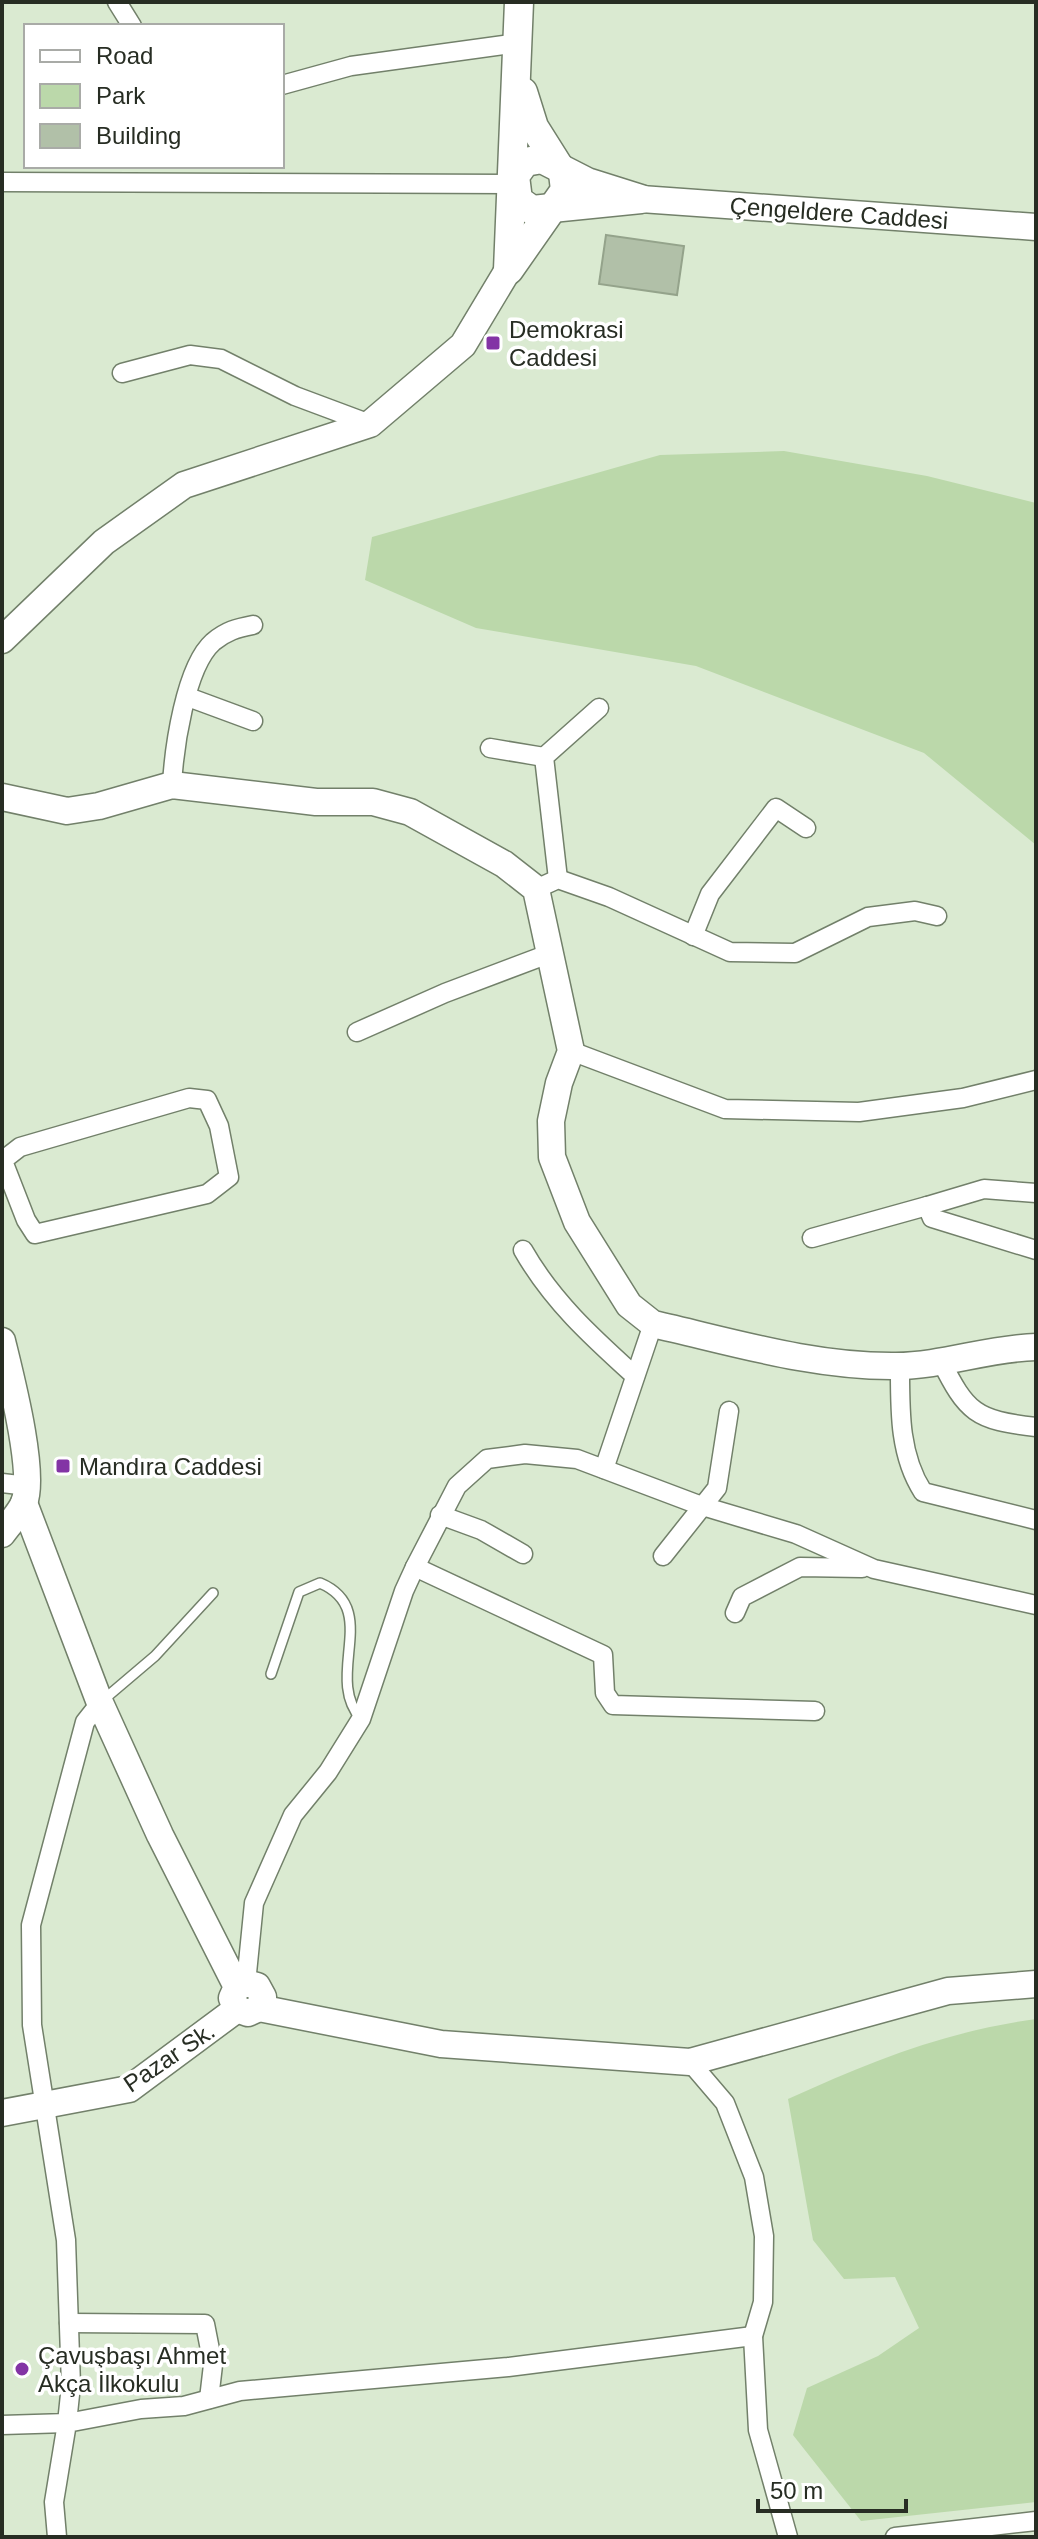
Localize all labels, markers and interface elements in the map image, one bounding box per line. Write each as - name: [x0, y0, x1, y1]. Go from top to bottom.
- legend: [24, 24, 284, 168]
- text: Road: [96, 42, 153, 69]
- text: Park: [96, 82, 146, 109]
- text: Building: [96, 122, 181, 149]
- street label: Çengeldere Caddesi: [729, 192, 949, 234]
- place label: Demokrasi Caddesi: [509, 316, 624, 371]
- marker: Demokrasi Caddesi: [484, 334, 502, 352]
- place label: Mandıra Caddesi: [79, 1453, 262, 1480]
- marker: Mandıra Caddesi: [54, 1457, 72, 1475]
- street label: Pazar Sk.: [118, 2017, 220, 2097]
- place label: Çavuşbaşı Ahmet Akça İlkokulu: [38, 2342, 226, 2397]
- marker: Çavuşbaşı Ahmet Akça İlkokulu: [13, 2360, 31, 2378]
- scale bar: [758, 2463, 906, 2513]
- text: 50 m: [770, 2477, 823, 2504]

